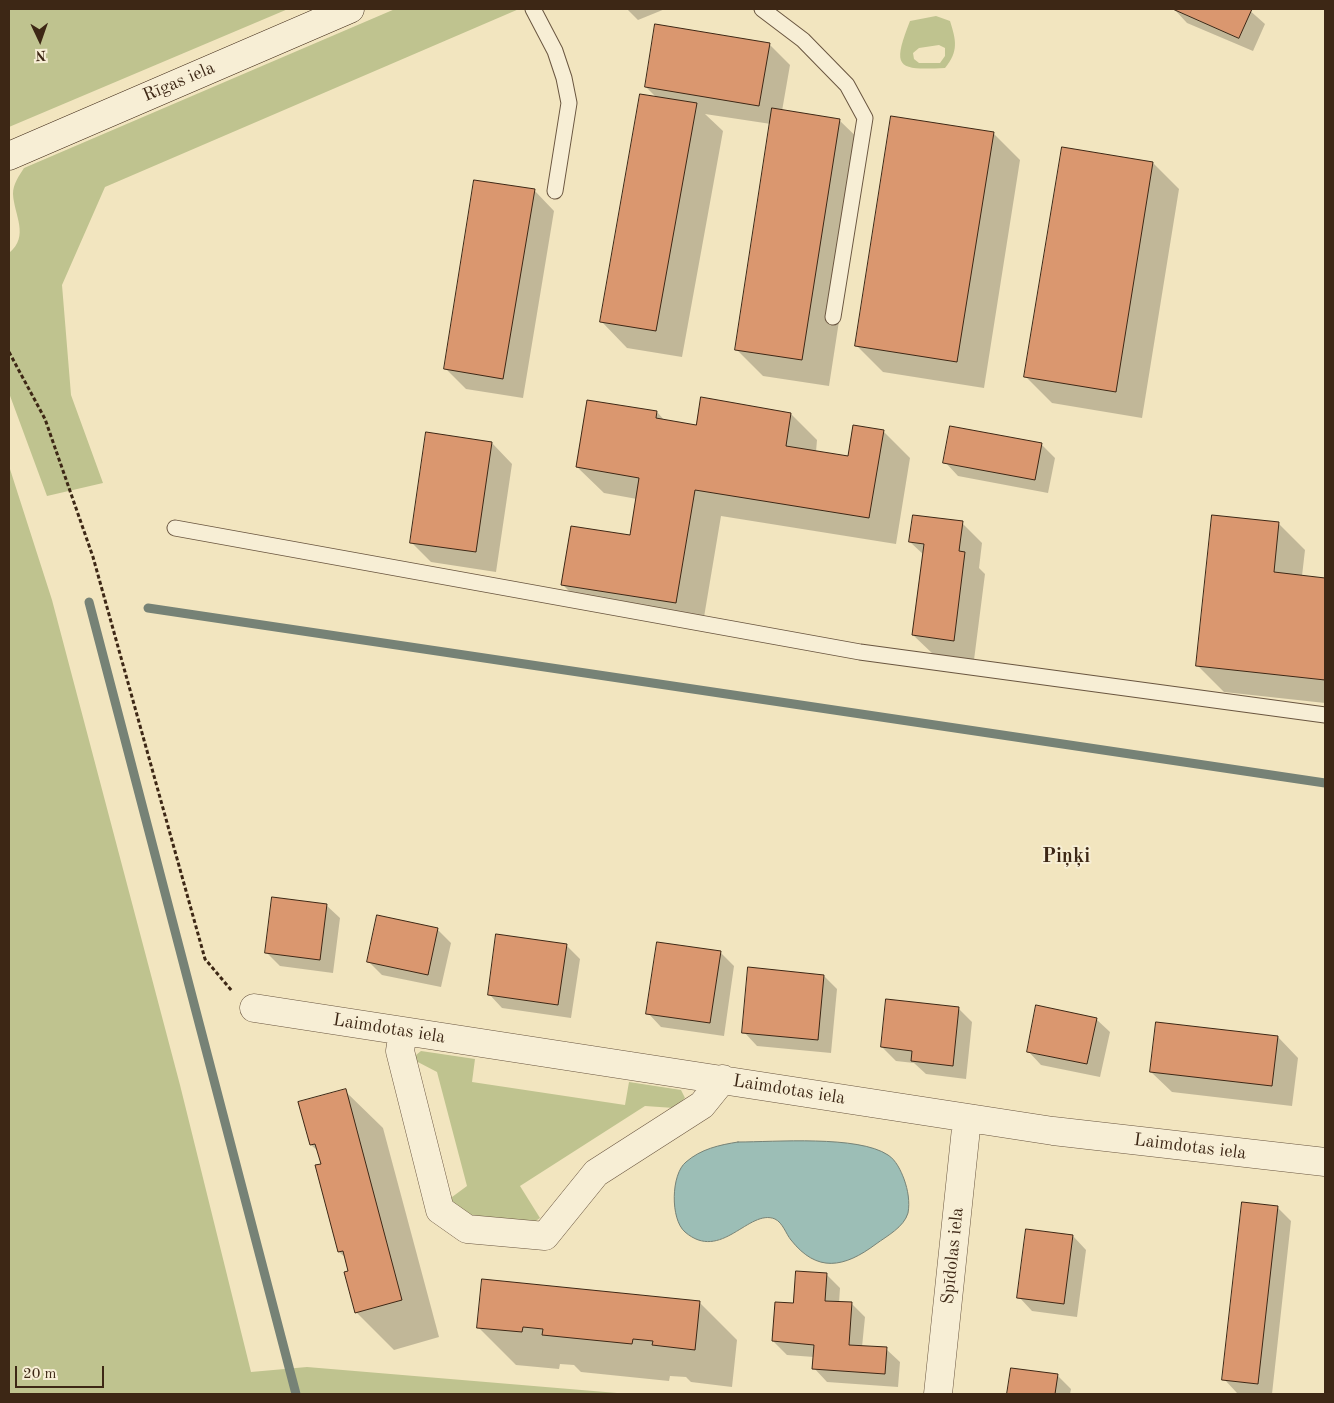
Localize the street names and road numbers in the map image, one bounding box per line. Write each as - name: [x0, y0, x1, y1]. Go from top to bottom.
- street label: Rīgas iela: [140, 57, 218, 107]
- street label: Laimdotas iela: [331, 1009, 447, 1049]
- street label: Laimdotas iela: [731, 1070, 847, 1110]
- street label: Laimdotas iela: [1132, 1129, 1248, 1165]
- street label: Spīdolas iela: [937, 1207, 969, 1305]

